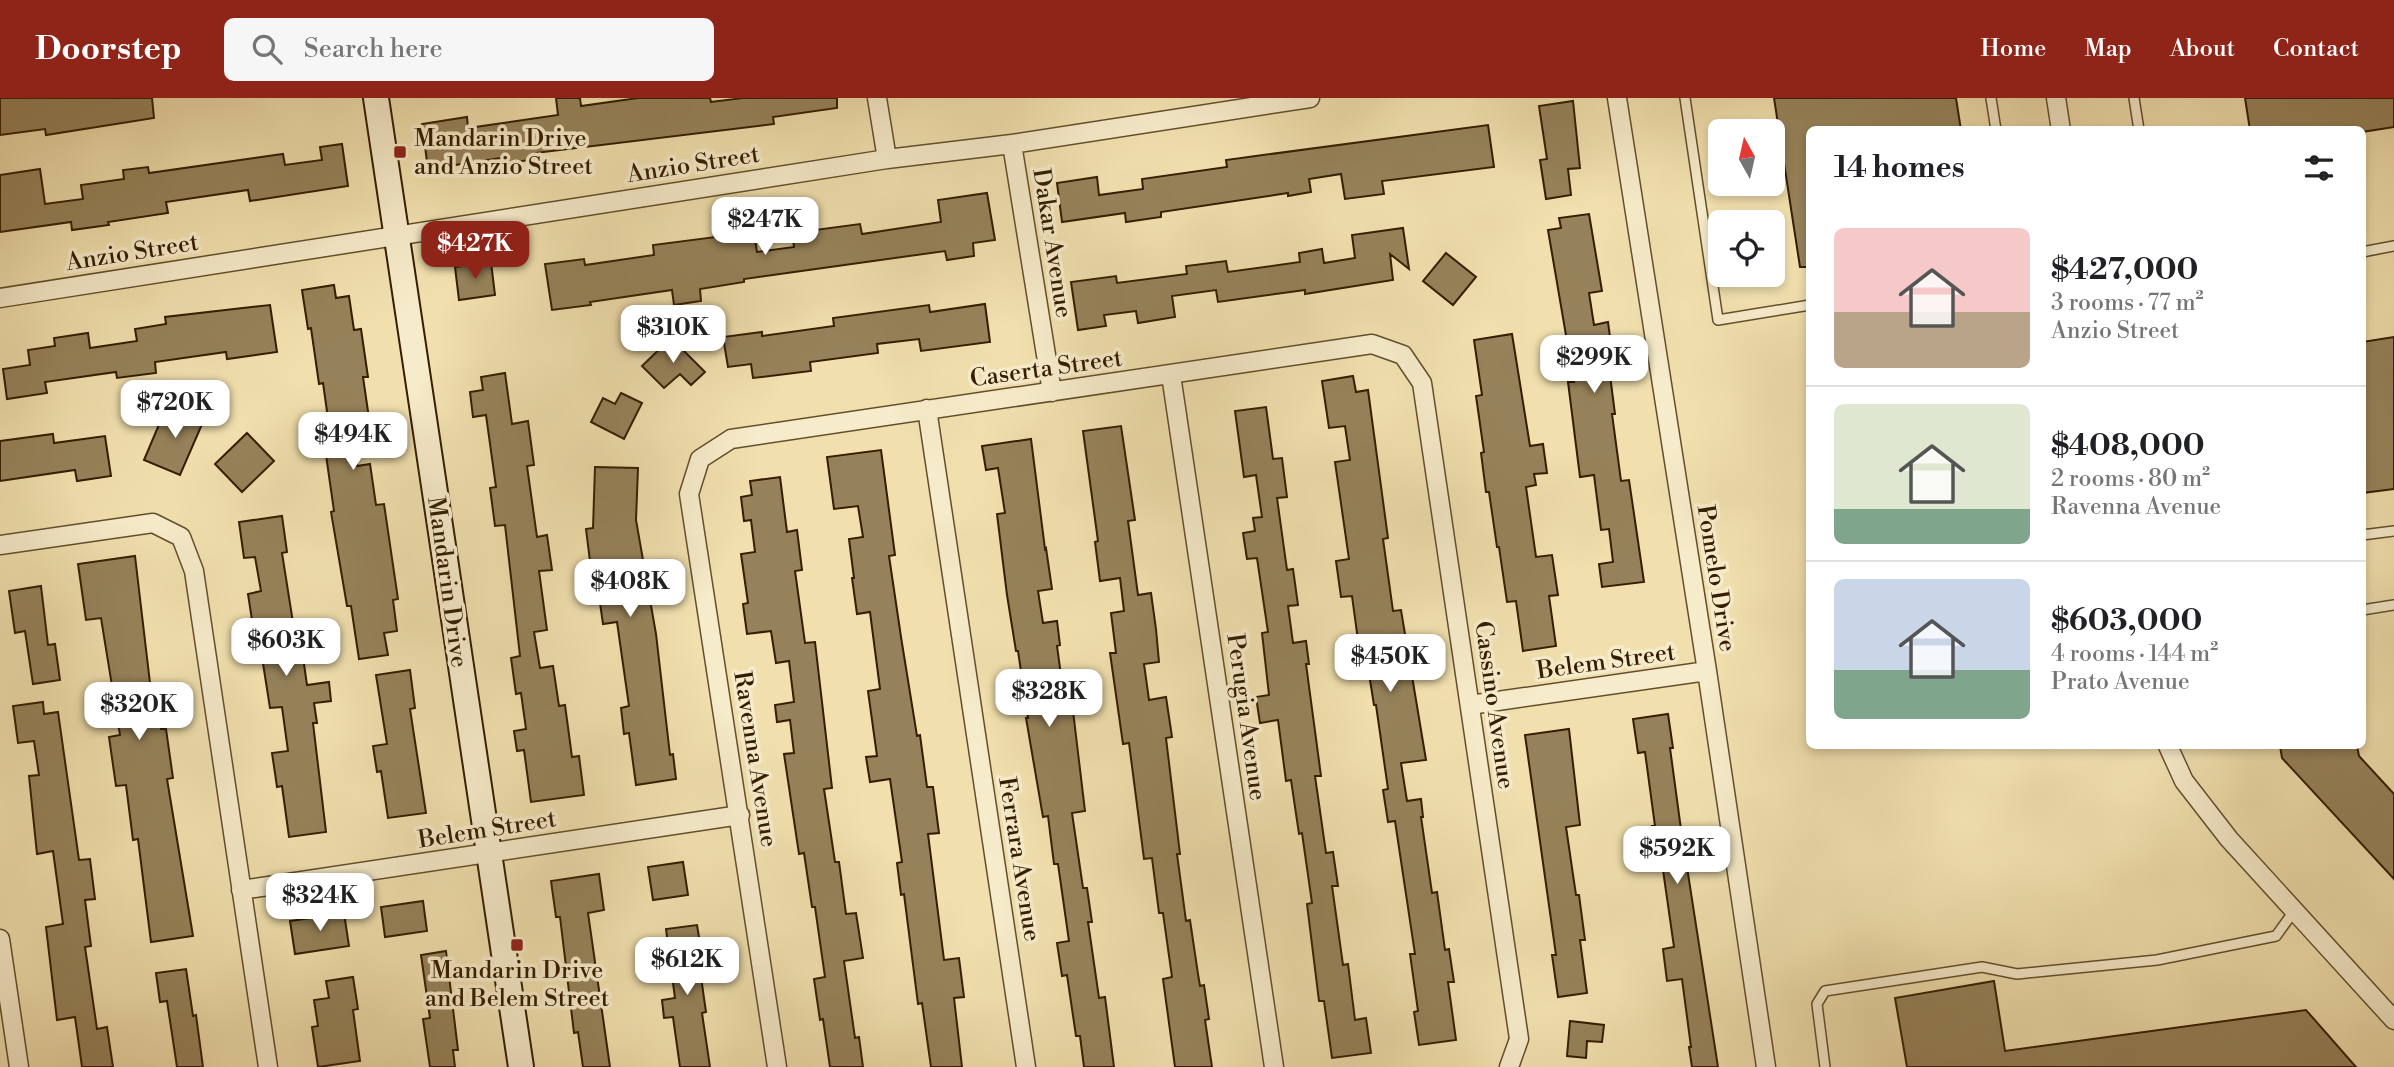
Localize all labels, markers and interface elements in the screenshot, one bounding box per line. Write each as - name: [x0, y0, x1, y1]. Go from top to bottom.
- search box: [224, 18, 714, 81]
- text: Doorstep: [35, 29, 182, 70]
- icon: search: [248, 30, 286, 68]
- text: Search here: [304, 33, 443, 65]
- text: Home: [1981, 34, 2046, 64]
- text: Map: [2084, 34, 2132, 64]
- text: About: [2170, 34, 2235, 64]
- text: Contact: [2273, 34, 2359, 64]
- north arrow: [1708, 119, 1785, 196]
- map controls: [1708, 119, 1785, 287]
- place label: Mandarin Drive and Anzio Street: [414, 124, 593, 182]
- street label: Anzio Street: [624, 140, 762, 190]
- marker: Mandarin Drive and Anzio Street: [392, 144, 408, 160]
- text: 14 homes: [1834, 149, 1965, 187]
- icon: filters: [2300, 149, 2338, 187]
- street label: Dakar Avenue: [1025, 166, 1079, 320]
- pin: $247K: [716, 198, 814, 257]
- text: $247K: [728, 206, 802, 234]
- button: locate: [1708, 210, 1785, 287]
- pin: $427K: [426, 222, 524, 281]
- street label: Anzio Street: [63, 228, 201, 278]
- text: $427K: [437, 230, 513, 258]
- text: $427,000: [2051, 251, 2198, 289]
- icon: home: [1890, 256, 1974, 340]
- text: 3 rooms · 77 m²: [2051, 289, 2204, 317]
- pin: $310K: [624, 306, 722, 365]
- text: $310K: [637, 314, 709, 342]
- text: Anzio Street: [2051, 317, 2179, 345]
- pin: $299K: [1545, 336, 1643, 395]
- street label: Caserta Street: [968, 343, 1125, 395]
- text: $299K: [1556, 344, 1632, 372]
- pin: $720K: [126, 380, 224, 440]
- text: $720K: [137, 389, 213, 417]
- pin: $494K: [304, 412, 402, 472]
- text: $494K: [314, 421, 392, 449]
- text: $408,000: [2051, 427, 2205, 465]
- icon: home: [1890, 432, 1974, 516]
- text: 2 rooms · 80 m²: [2051, 465, 2210, 493]
- text: Ravenna Avenue: [2051, 493, 2221, 521]
- street label: Mandarin Drive: [420, 495, 474, 670]
- street label: Pomelo Drive: [1690, 503, 1742, 654]
- pin: $408K: [581, 560, 679, 619]
- text: $408K: [590, 568, 670, 596]
- text: $603,000: [2051, 602, 2202, 640]
- icon: home: [1890, 607, 1974, 691]
- pin: $603K: [237, 618, 335, 678]
- street label: Cassino Avenue: [1467, 619, 1521, 791]
- text: $603K: [247, 627, 325, 655]
- street label: Perugia Avenue: [1219, 632, 1273, 803]
- pin: $450K: [1341, 634, 1439, 694]
- street label: Belem Street: [1534, 637, 1678, 687]
- text: 4 rooms · 144 m²: [2051, 640, 2218, 668]
- text: $450K: [1351, 643, 1429, 671]
- text: Prato Avenue: [2051, 668, 2190, 696]
- street label: Ravenna Avenue: [726, 669, 784, 849]
- pin: $328K: [1000, 670, 1098, 729]
- text: $328K: [1011, 678, 1087, 706]
- pin: $320K: [90, 682, 188, 742]
- text: $320K: [100, 691, 178, 719]
- street label: Ferrara Avenue: [991, 775, 1047, 943]
- street label: Belem Street: [415, 804, 559, 856]
- pin: $592K: [1628, 826, 1726, 886]
- text: $592K: [1639, 835, 1715, 863]
- pin: $324K: [271, 874, 369, 933]
- text: $324K: [282, 882, 358, 910]
- marker: Mandarin Drive and Belem Street: [509, 937, 525, 953]
- pin: $612K: [638, 937, 736, 997]
- text: $612K: [651, 946, 723, 974]
- place label: Mandarin Drive and Belem Street: [425, 956, 610, 1014]

